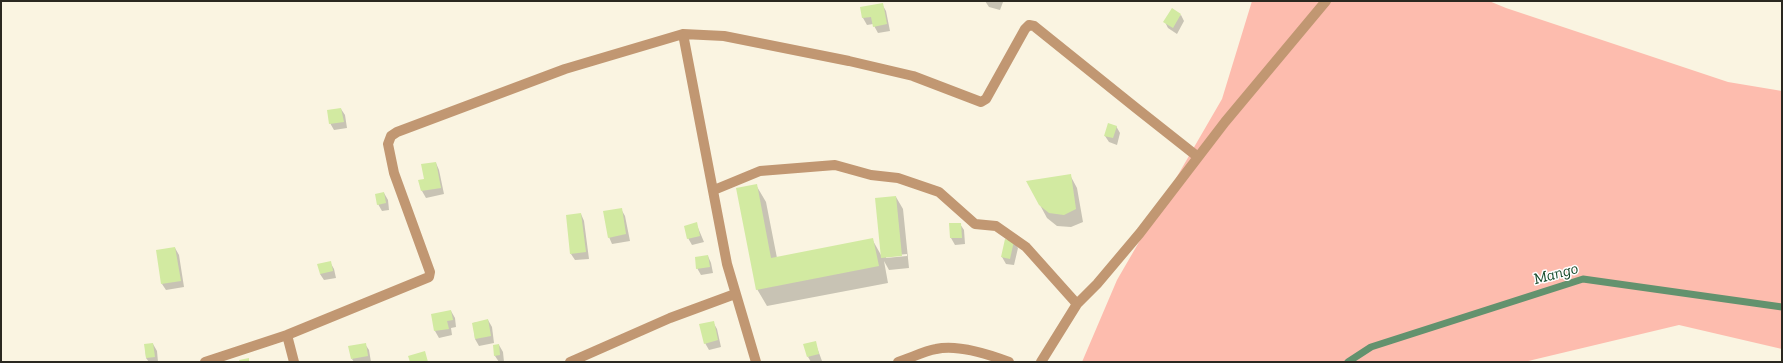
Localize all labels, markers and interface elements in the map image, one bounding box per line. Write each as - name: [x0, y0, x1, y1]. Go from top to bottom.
- water label: Mango: [1531, 259, 1581, 289]

